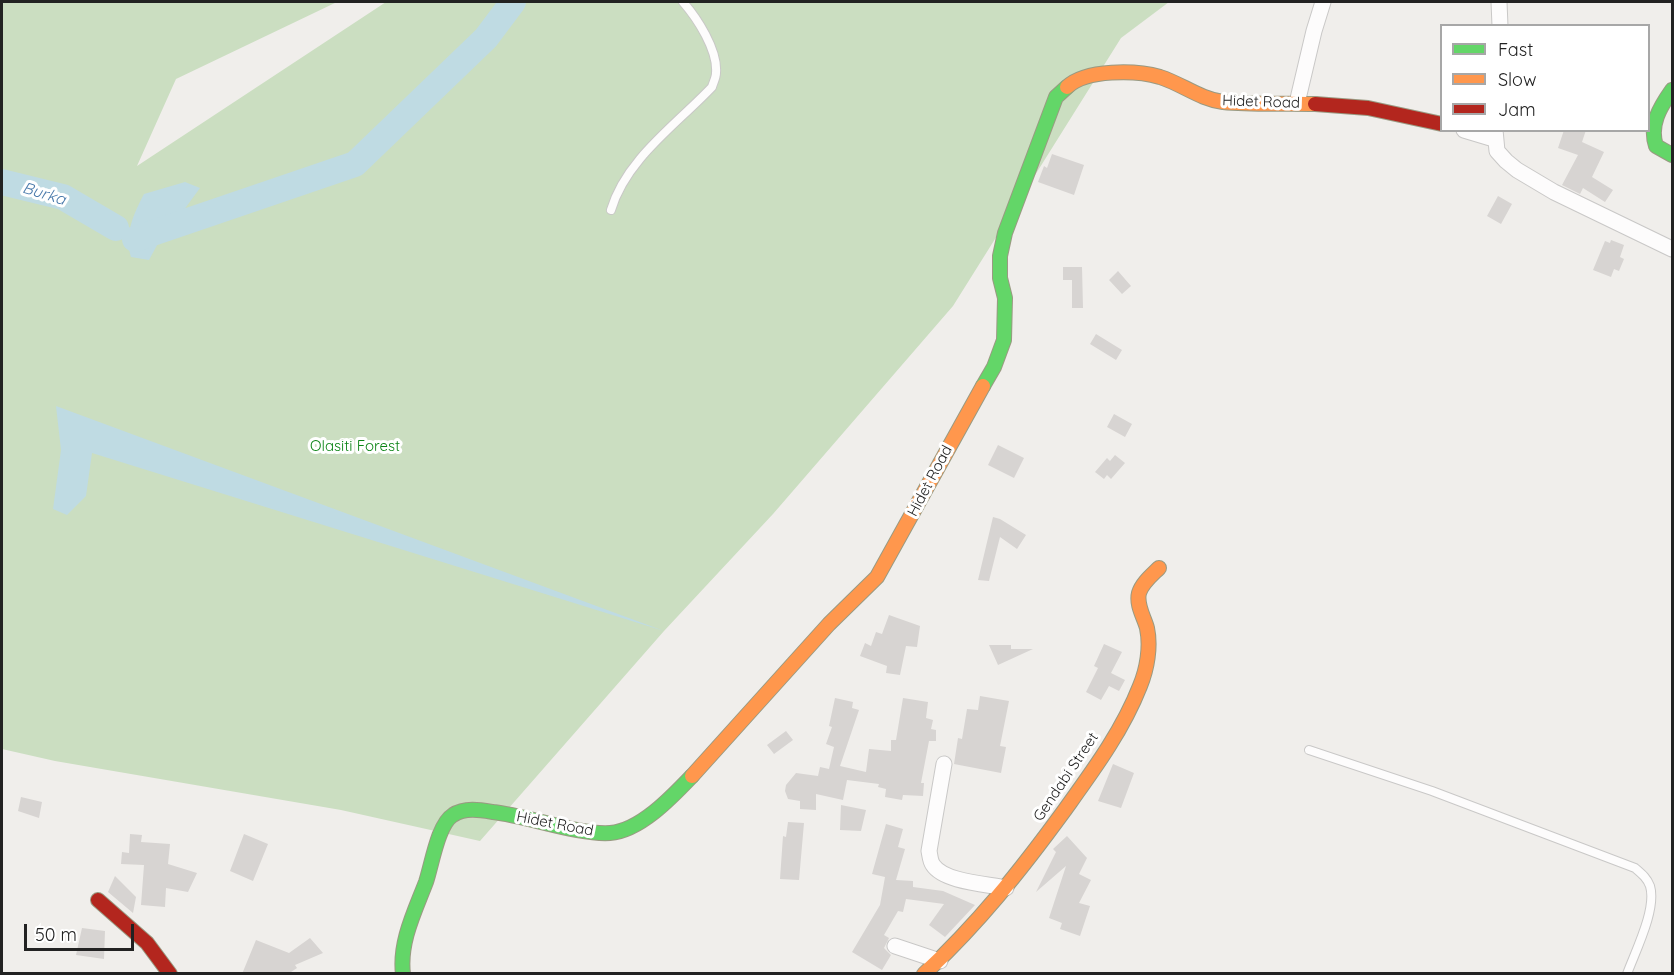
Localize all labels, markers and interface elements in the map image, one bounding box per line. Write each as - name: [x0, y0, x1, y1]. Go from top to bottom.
- legend: [1440, 24, 1650, 132]
- text: Fast: [1498, 38, 1533, 61]
- text: Slow: [1498, 68, 1536, 91]
- street label: Hidet Road: [1222, 92, 1300, 112]
- text: Jam: [1498, 98, 1536, 121]
- water label: Burka: [20, 178, 68, 210]
- park label: Olasiti Forest: [310, 437, 400, 455]
- street label: Hidet Road: [904, 442, 956, 520]
- street label: Gendabi Street: [1030, 729, 1102, 825]
- street label: Hidet Road: [515, 808, 595, 840]
- scale bar: [27, 912, 136, 950]
- text: 50 m: [35, 923, 77, 946]

